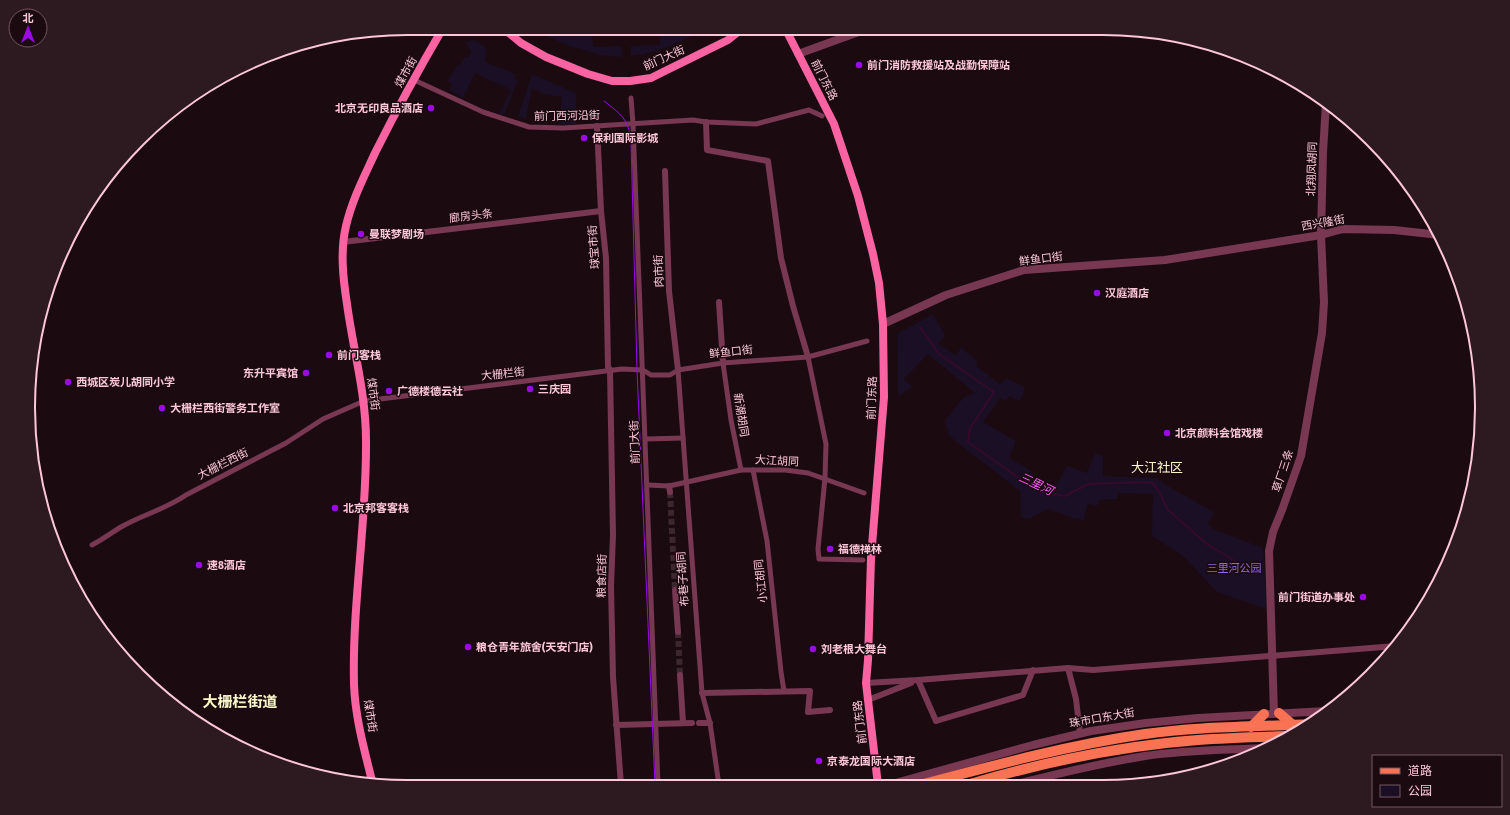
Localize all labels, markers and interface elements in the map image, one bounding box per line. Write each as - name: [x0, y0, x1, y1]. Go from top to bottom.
- north arrow: [8, 8, 48, 48]
- text: 北: [23, 12, 34, 25]
- street label: 前门大街: [641, 43, 687, 73]
- street label: 煤市街: [392, 54, 420, 90]
- street label: 前门东路: [808, 57, 840, 103]
- place label: 前门消防救援站及战勤保障站: [867, 59, 1010, 72]
- marker: 前门消防救援站及战勤保障站: [854, 60, 864, 70]
- place label: 北京无印良品酒店: [335, 102, 423, 115]
- marker: 北京无印良品酒店: [426, 103, 436, 113]
- street label: 前门西河沿街: [534, 109, 600, 123]
- place label: 保利国际影城: [592, 132, 659, 145]
- marker: 保利国际影城: [579, 133, 589, 143]
- street label: 北翔凤胡同: [1305, 141, 1319, 197]
- street label: 廊房头条: [448, 207, 494, 225]
- street label: 西兴隆街: [1300, 213, 1346, 233]
- street label: 球宝市街: [586, 225, 602, 269]
- place label: 曼联梦剧场: [369, 228, 424, 241]
- marker: 曼联梦剧场: [356, 229, 366, 239]
- street label: 鲜鱼口街: [1018, 250, 1064, 268]
- street label: 肉市街: [652, 254, 666, 288]
- place label: 汉庭酒店: [1105, 287, 1149, 300]
- marker: 汉庭酒店: [1092, 288, 1102, 298]
- street label: 鲜鱼口街: [708, 343, 754, 361]
- place label: 前门客栈: [337, 349, 381, 362]
- marker: 前门客栈: [324, 350, 334, 360]
- street label: 大栅栏街: [480, 365, 526, 383]
- place label: 东升平宾馆: [243, 367, 298, 380]
- marker: 东升平宾馆: [301, 368, 311, 378]
- place label: 西城区炭儿胡同小学: [76, 376, 175, 389]
- street label: 前门东路: [865, 376, 879, 420]
- marker: 西城区炭儿胡同小学: [63, 377, 73, 387]
- street label: 煤市街: [364, 377, 382, 411]
- place label: 三庆园: [538, 383, 571, 396]
- marker: 三庆园: [525, 384, 535, 394]
- place label: 广德楼德云社: [397, 385, 463, 398]
- marker: 广德楼德云社: [384, 386, 394, 396]
- street label: 新潮胡同: [731, 392, 751, 438]
- place label: 大栅栏西街警务工作室: [170, 402, 280, 415]
- marker: 大栅栏西街警务工作室: [157, 403, 167, 413]
- street label: 前门大街: [628, 420, 642, 464]
- place label: 北京颜料会馆戏楼: [1175, 427, 1263, 440]
- marker: 北京颜料会馆戏楼: [1162, 428, 1172, 438]
- street label: 大栅栏西街: [196, 446, 250, 482]
- street label: 草厂三条: [1270, 448, 1296, 494]
- street label: 大江胡同: [755, 453, 799, 469]
- district label: 大江社区: [1131, 460, 1183, 475]
- water label: 三里河: [1017, 470, 1057, 499]
- place label: 北京邦客客栈: [343, 502, 409, 515]
- marker: 北京邦客客栈: [330, 503, 340, 513]
- place label: 福德禅林: [838, 543, 882, 556]
- marker: 福德禅林: [825, 544, 835, 554]
- street label: 布巷子胡同: [675, 551, 691, 607]
- street label: 粮食店街: [595, 554, 609, 598]
- street label: 小江胡同: [752, 558, 770, 604]
- place label: 速8酒店: [207, 559, 246, 572]
- marker: 速8酒店: [194, 560, 204, 570]
- park label: 三里河公园: [1207, 562, 1262, 575]
- place label: 前门街道办事处: [1278, 591, 1355, 604]
- marker: 前门街道办事处: [1358, 592, 1368, 602]
- place label: 粮仓青年旅舍(天安门店): [476, 641, 593, 654]
- marker: 粮仓青年旅舍(天安门店): [463, 642, 473, 652]
- place label: 刘老根大舞台: [821, 643, 887, 656]
- marker: 刘老根大舞台: [808, 644, 818, 654]
- district label: 大栅栏街道: [202, 693, 278, 711]
- street label: 煤市街: [361, 699, 379, 733]
- street label: 前门东路: [851, 699, 869, 745]
- street label: 珠市口东大街: [1068, 706, 1136, 730]
- place label: 京泰龙国际大酒店: [827, 755, 915, 768]
- legend: [1372, 755, 1502, 807]
- marker: 京泰龙国际大酒店: [814, 756, 824, 766]
- text: 道路: [1408, 764, 1432, 778]
- text: 公园: [1408, 784, 1432, 798]

